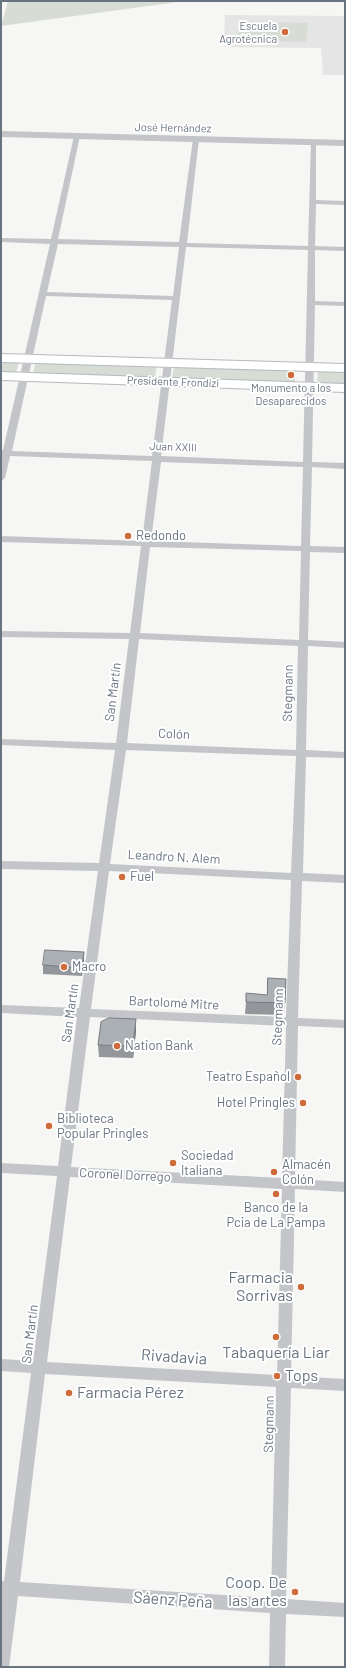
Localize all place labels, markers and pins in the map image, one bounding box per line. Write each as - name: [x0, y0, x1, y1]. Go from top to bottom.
- place label: Escuela Agrotécnica: [219, 19, 277, 45]
- marker: Escuela Agrotécnica: [280, 27, 290, 37]
- marker: Monumento a los Desaparecidos: [286, 370, 296, 380]
- place label: Monumento a los Desaparecidos: [251, 381, 331, 407]
- place label: Redondo: [136, 528, 186, 544]
- marker: Redondo: [123, 531, 133, 541]
- place label: Fuel: [130, 869, 154, 885]
- marker: Fuel: [117, 872, 127, 882]
- place label: Macro: [72, 959, 106, 975]
- marker: Macro: [59, 962, 69, 972]
- place label: Nation Bank: [125, 1038, 193, 1054]
- marker: Nation Bank: [112, 1041, 122, 1051]
- place label: Teatro Español: [206, 1069, 290, 1085]
- marker: Teatro Español: [293, 1072, 303, 1082]
- place label: Hotel Pringles: [217, 1095, 295, 1111]
- marker: Hotel Pringles: [298, 1098, 308, 1108]
- place label: Biblioteca Popular Pringles: [57, 1111, 148, 1142]
- marker: Biblioteca Popular Pringles: [44, 1121, 54, 1131]
- place label: Sociedad Italiana: [181, 1148, 234, 1179]
- place label: Almacén Colón: [282, 1157, 331, 1188]
- marker: Sociedad Italiana: [168, 1158, 178, 1168]
- marker: Almacén Colón: [269, 1167, 279, 1177]
- marker: Banco de la Pcia de La Pampa: [271, 1189, 281, 1199]
- place label: Banco de la Pcia de La Pampa: [227, 1200, 325, 1231]
- place label: Farmacia Sorrivas: [228, 1268, 293, 1306]
- marker: Farmacia Sorrivas: [296, 1282, 306, 1292]
- marker: Tabaquería Liar: [271, 1332, 281, 1342]
- place label: Tabaquería Liar: [222, 1343, 330, 1363]
- place label: Tops: [285, 1366, 318, 1386]
- marker: Tops: [272, 1371, 282, 1381]
- place label: Farmacia Pérez: [77, 1383, 184, 1403]
- marker: Farmacia Pérez: [64, 1388, 74, 1398]
- place label: Coop. De las artes: [225, 1573, 287, 1611]
- marker: Coop. De las artes: [290, 1587, 300, 1597]

